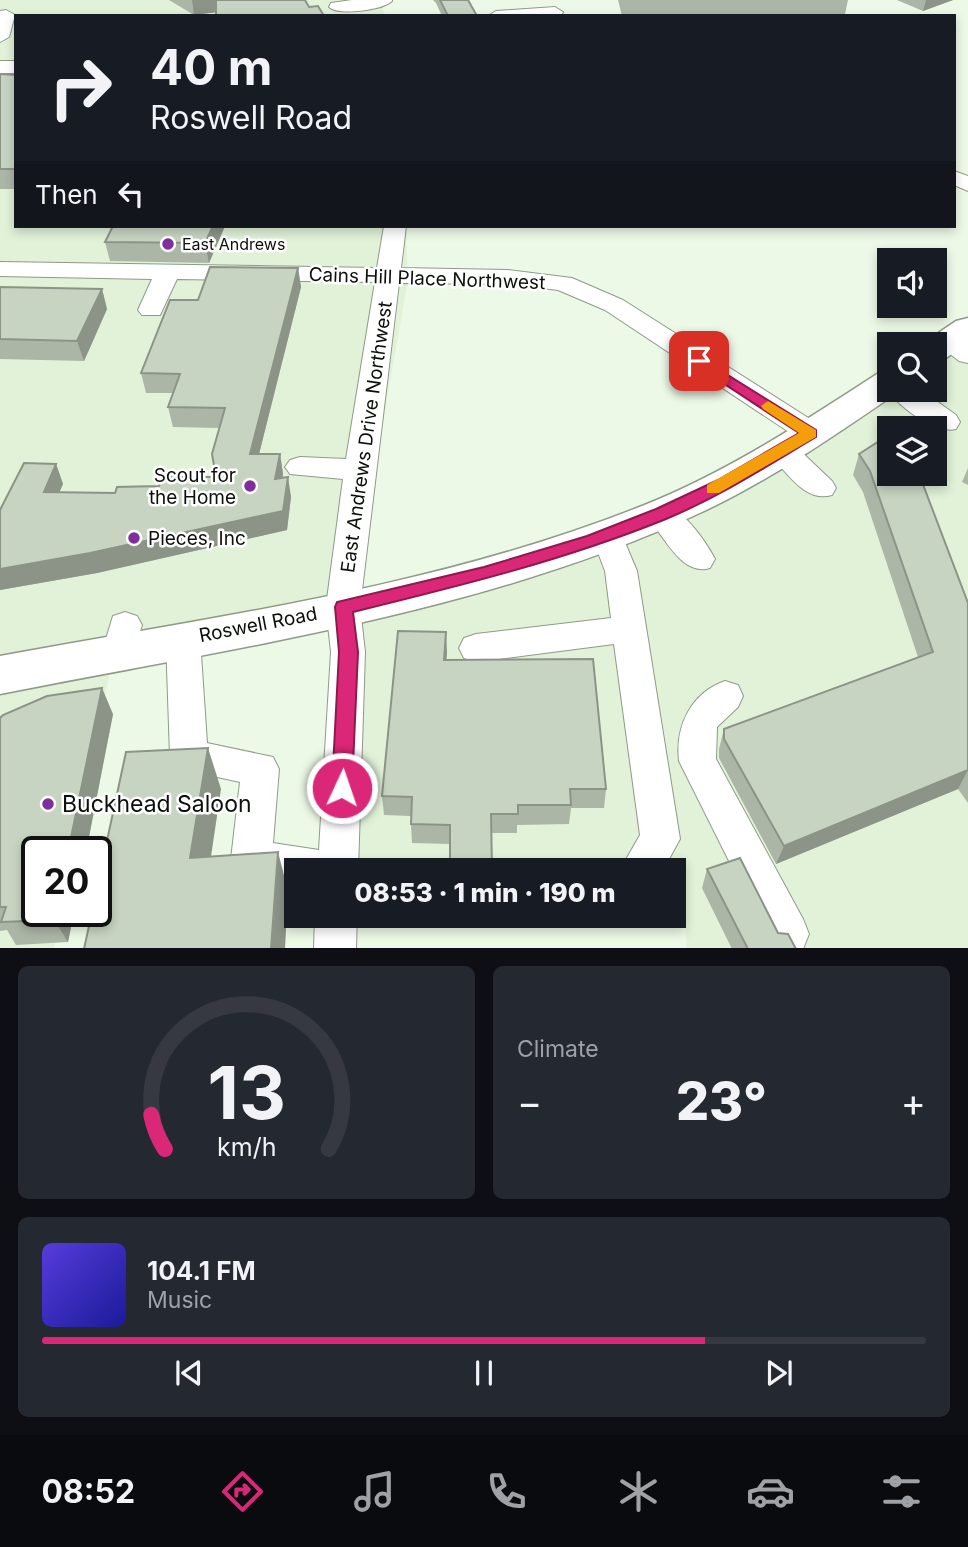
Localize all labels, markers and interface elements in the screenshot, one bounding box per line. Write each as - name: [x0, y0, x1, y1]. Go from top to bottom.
- text: 40 m: [150, 38, 273, 97]
- icon: right: [35, 42, 126, 133]
- text: Roswell Road: [150, 98, 352, 137]
- icon: left: [112, 175, 150, 213]
- text: Then: [35, 179, 98, 210]
- place label: East Andrews: [182, 234, 285, 254]
- marker: East Andrews: [160, 236, 176, 252]
- map controls: [877, 248, 947, 486]
- button: sound: [877, 248, 947, 318]
- street label: Cains Hill Place Northwest: [308, 263, 546, 294]
- street label: East Andrews Drive Northwest: [336, 300, 397, 574]
- pin: [669, 331, 729, 391]
- button: search: [877, 332, 947, 402]
- icon: arrive: [680, 342, 718, 380]
- button: layers: [877, 416, 947, 486]
- place label: Scout for the Home: [149, 464, 236, 509]
- marker: Scout for the Home: [242, 478, 258, 494]
- place label: Pieces, Inc: [148, 527, 246, 550]
- marker: Pieces, Inc: [126, 530, 142, 546]
- street label: Roswell Road: [197, 602, 319, 647]
- position arrow: [305, 751, 379, 825]
- place label: Buckhead Saloon: [62, 790, 252, 818]
- marker: Buckhead Saloon: [40, 796, 56, 812]
- speed limit sign: 20: [21, 836, 112, 927]
- text: 08:53 · 1 min · 190 m: [354, 877, 616, 908]
- text: Climate: [517, 1035, 599, 1063]
- text: 13: [207, 1048, 286, 1137]
- text: 23°: [676, 1070, 767, 1133]
- text: −: [517, 1079, 542, 1125]
- text: +: [901, 1079, 926, 1125]
- text: km/h: [217, 1131, 276, 1161]
- text: 104.1 FM: [147, 1255, 256, 1286]
- text: Music: [147, 1286, 212, 1314]
- icon: previous: [170, 1354, 208, 1392]
- icon: pause: [465, 1354, 503, 1392]
- icon: next: [760, 1354, 798, 1392]
- icon: directions: [218, 1467, 267, 1516]
- icon: music: [350, 1467, 399, 1516]
- icon: phone: [482, 1467, 531, 1516]
- icon: climate: [614, 1467, 663, 1516]
- icon: car: [746, 1467, 795, 1516]
- icon: filters: [877, 1467, 926, 1516]
- text: 08:52: [41, 1472, 135, 1511]

